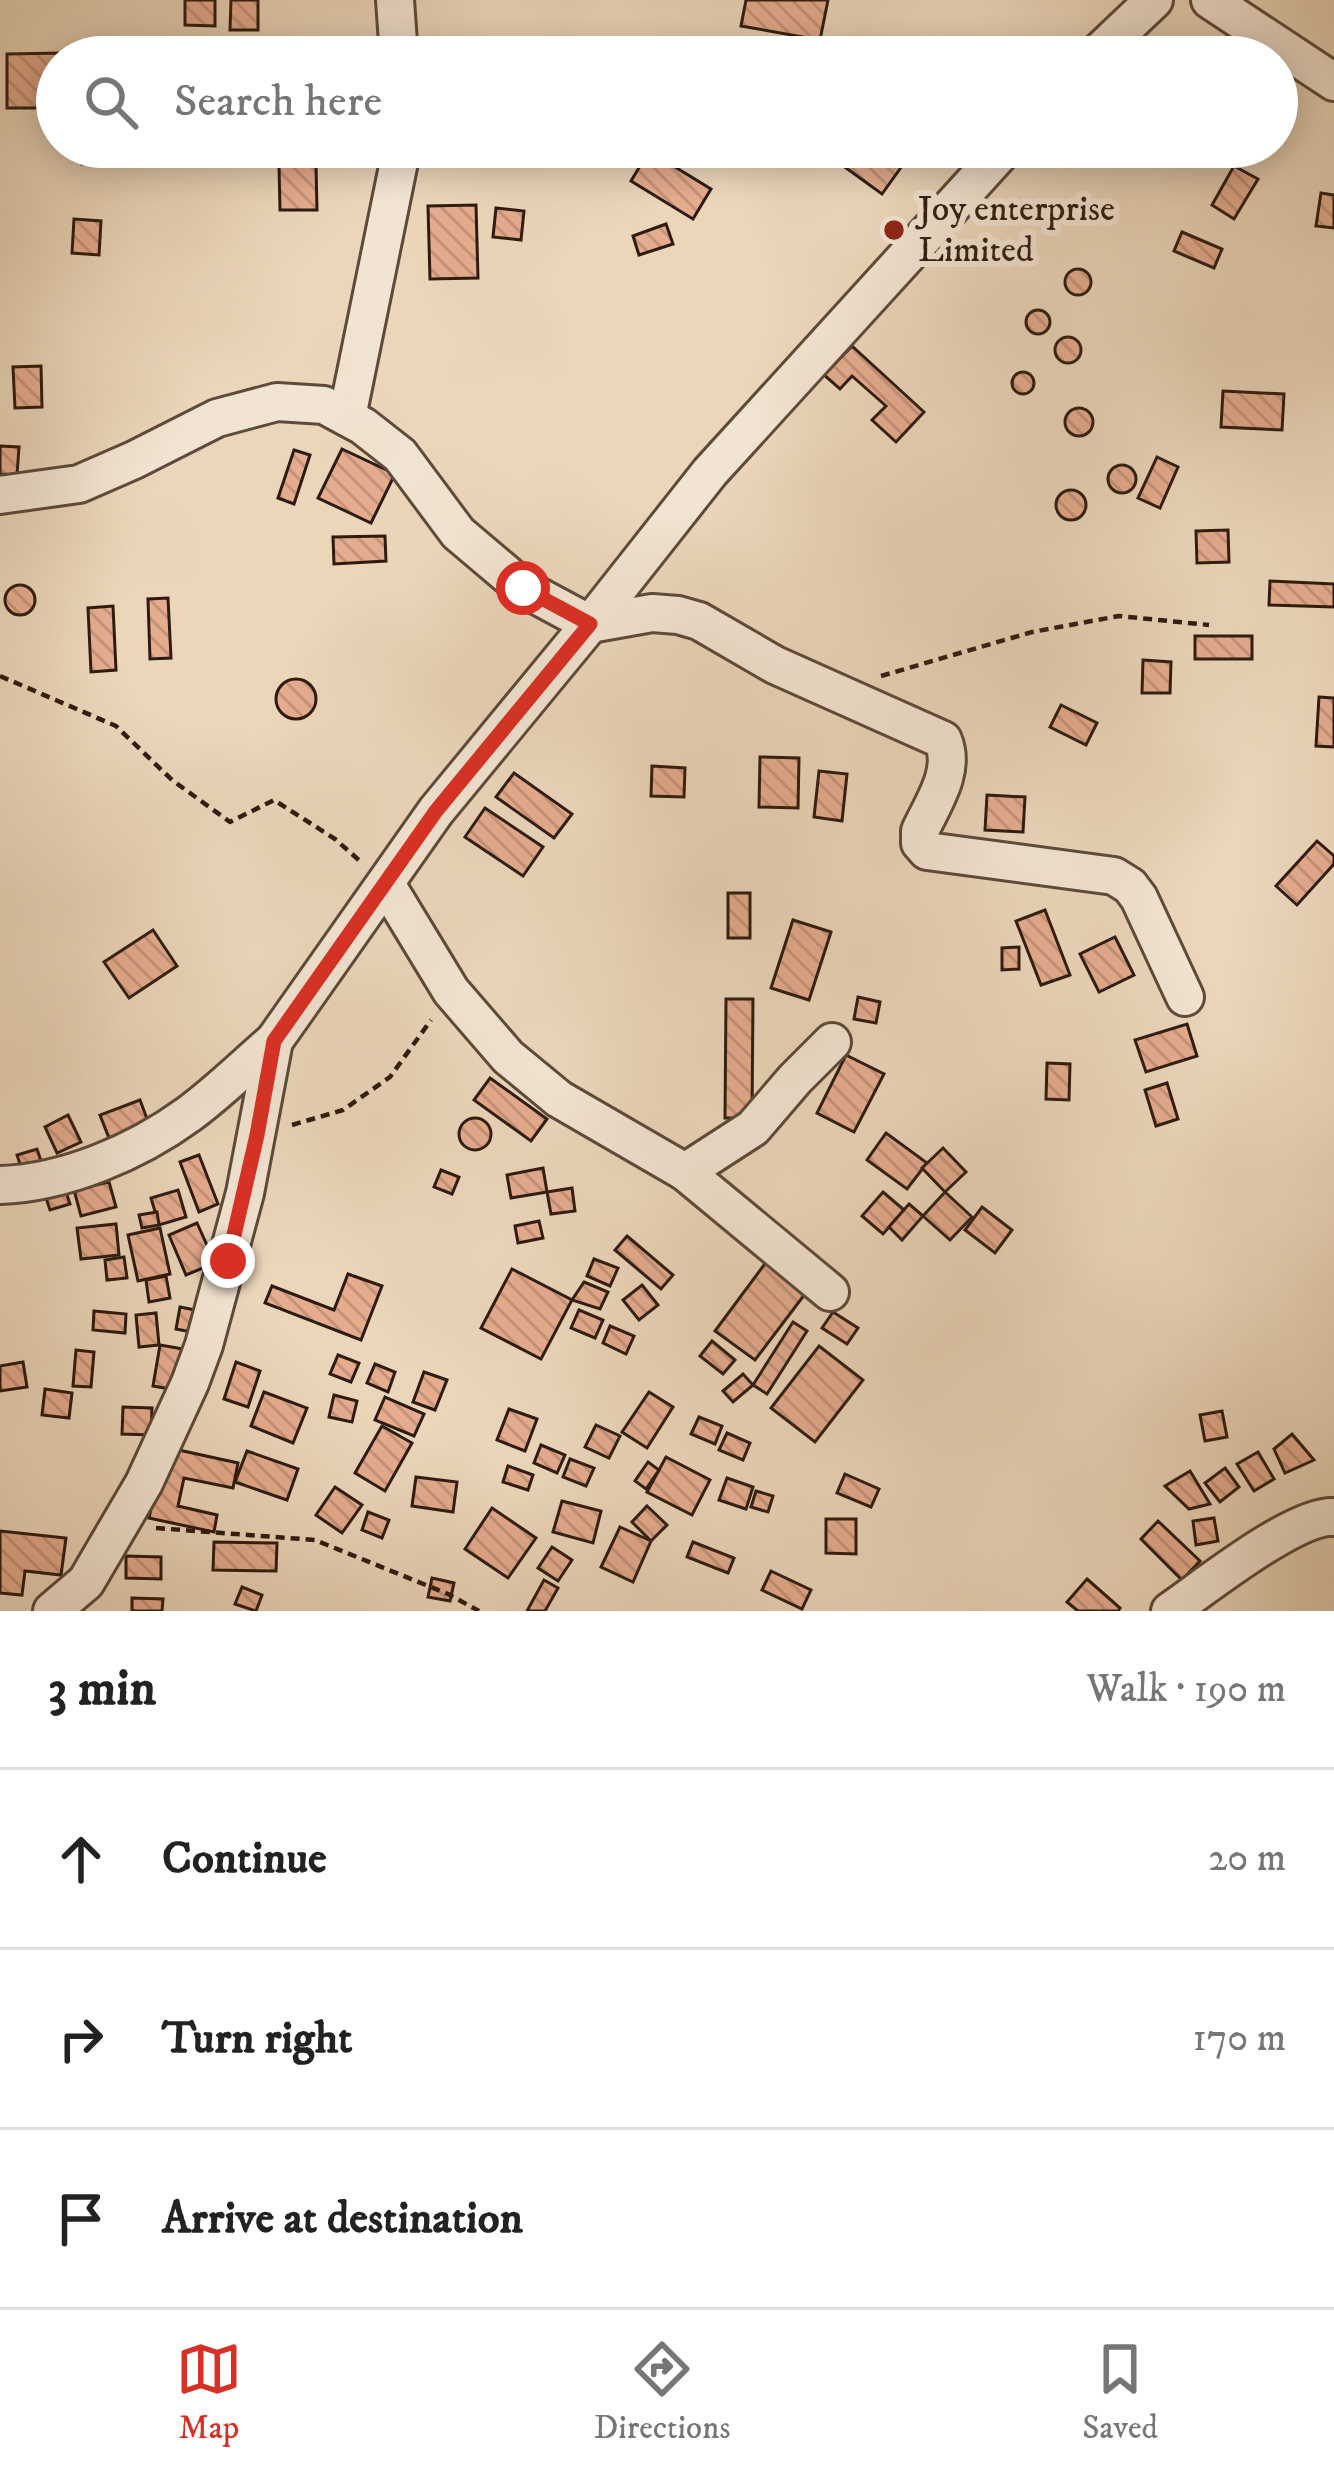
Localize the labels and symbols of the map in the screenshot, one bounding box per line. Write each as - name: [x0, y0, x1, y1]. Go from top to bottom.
- place label: Joy enterprise Limited: [915, 187, 1115, 273]
- marker: Joy enterprise Limited: [881, 217, 907, 243]
- route start: [496, 561, 550, 615]
- route end: [201, 1234, 255, 1288]

